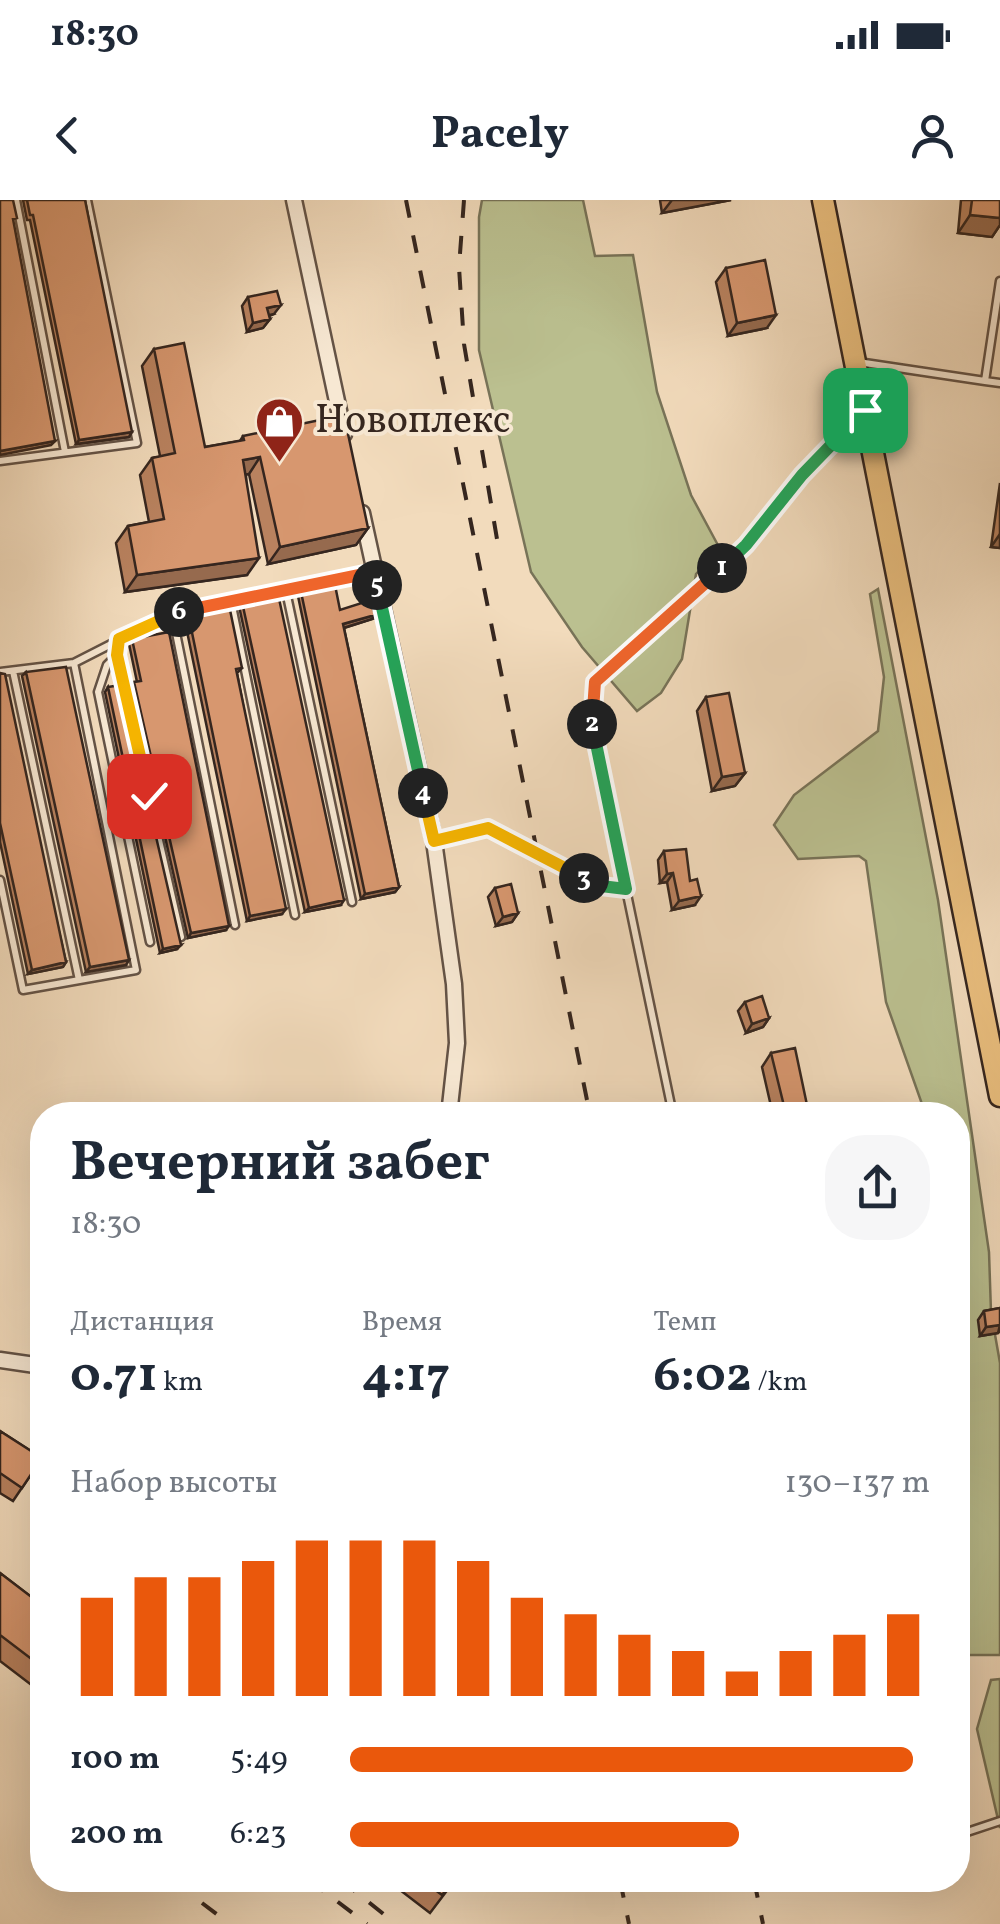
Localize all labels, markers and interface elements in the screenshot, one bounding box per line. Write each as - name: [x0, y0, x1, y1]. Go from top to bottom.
- text: 18:30: [50, 9, 139, 62]
- text: Pacely: [431, 104, 569, 167]
- icon: back: [40, 108, 95, 163]
- icon: person: [905, 108, 960, 163]
- pin: [823, 368, 908, 453]
- icon: arrive: [838, 383, 893, 438]
- place label: Новоплекс: [315, 394, 511, 450]
- shop icon: Новоплекс: [254, 396, 306, 464]
- pin: 1: [697, 543, 747, 593]
- text: 1: [716, 548, 728, 587]
- pin: 5: [352, 560, 402, 610]
- text: 5: [370, 565, 384, 604]
- pin: 6: [154, 587, 204, 637]
- text: 6: [171, 592, 187, 631]
- pin: 2: [567, 699, 617, 749]
- text: 2: [585, 704, 599, 743]
- pin: [107, 754, 192, 839]
- pin: 4: [398, 768, 448, 818]
- icon: check: [122, 769, 177, 824]
- text: 4: [415, 773, 431, 812]
- pin: 3: [559, 853, 609, 903]
- text: 3: [577, 858, 591, 897]
- text: Вечерний забег: [70, 1127, 490, 1203]
- button: share: [825, 1135, 930, 1240]
- text: 18:30: [70, 1203, 141, 1247]
- text: Дистанция: [70, 1303, 214, 1342]
- text: Время: [362, 1303, 442, 1342]
- text: Темп: [653, 1303, 717, 1342]
- text: 0.71: [70, 1342, 157, 1412]
- text: 4:17: [362, 1342, 450, 1412]
- text: 6:02: [653, 1342, 752, 1412]
- text: km: [157, 1363, 203, 1402]
- text: /km: [752, 1363, 808, 1402]
- text: Набор высоты: [70, 1462, 277, 1506]
- text: 130–137 m: [784, 1462, 930, 1506]
- text: 100 m: [70, 1738, 160, 1782]
- text: 5:49: [230, 1738, 288, 1782]
- text: 200 m: [70, 1813, 164, 1857]
- text: 6:23: [230, 1813, 286, 1857]

